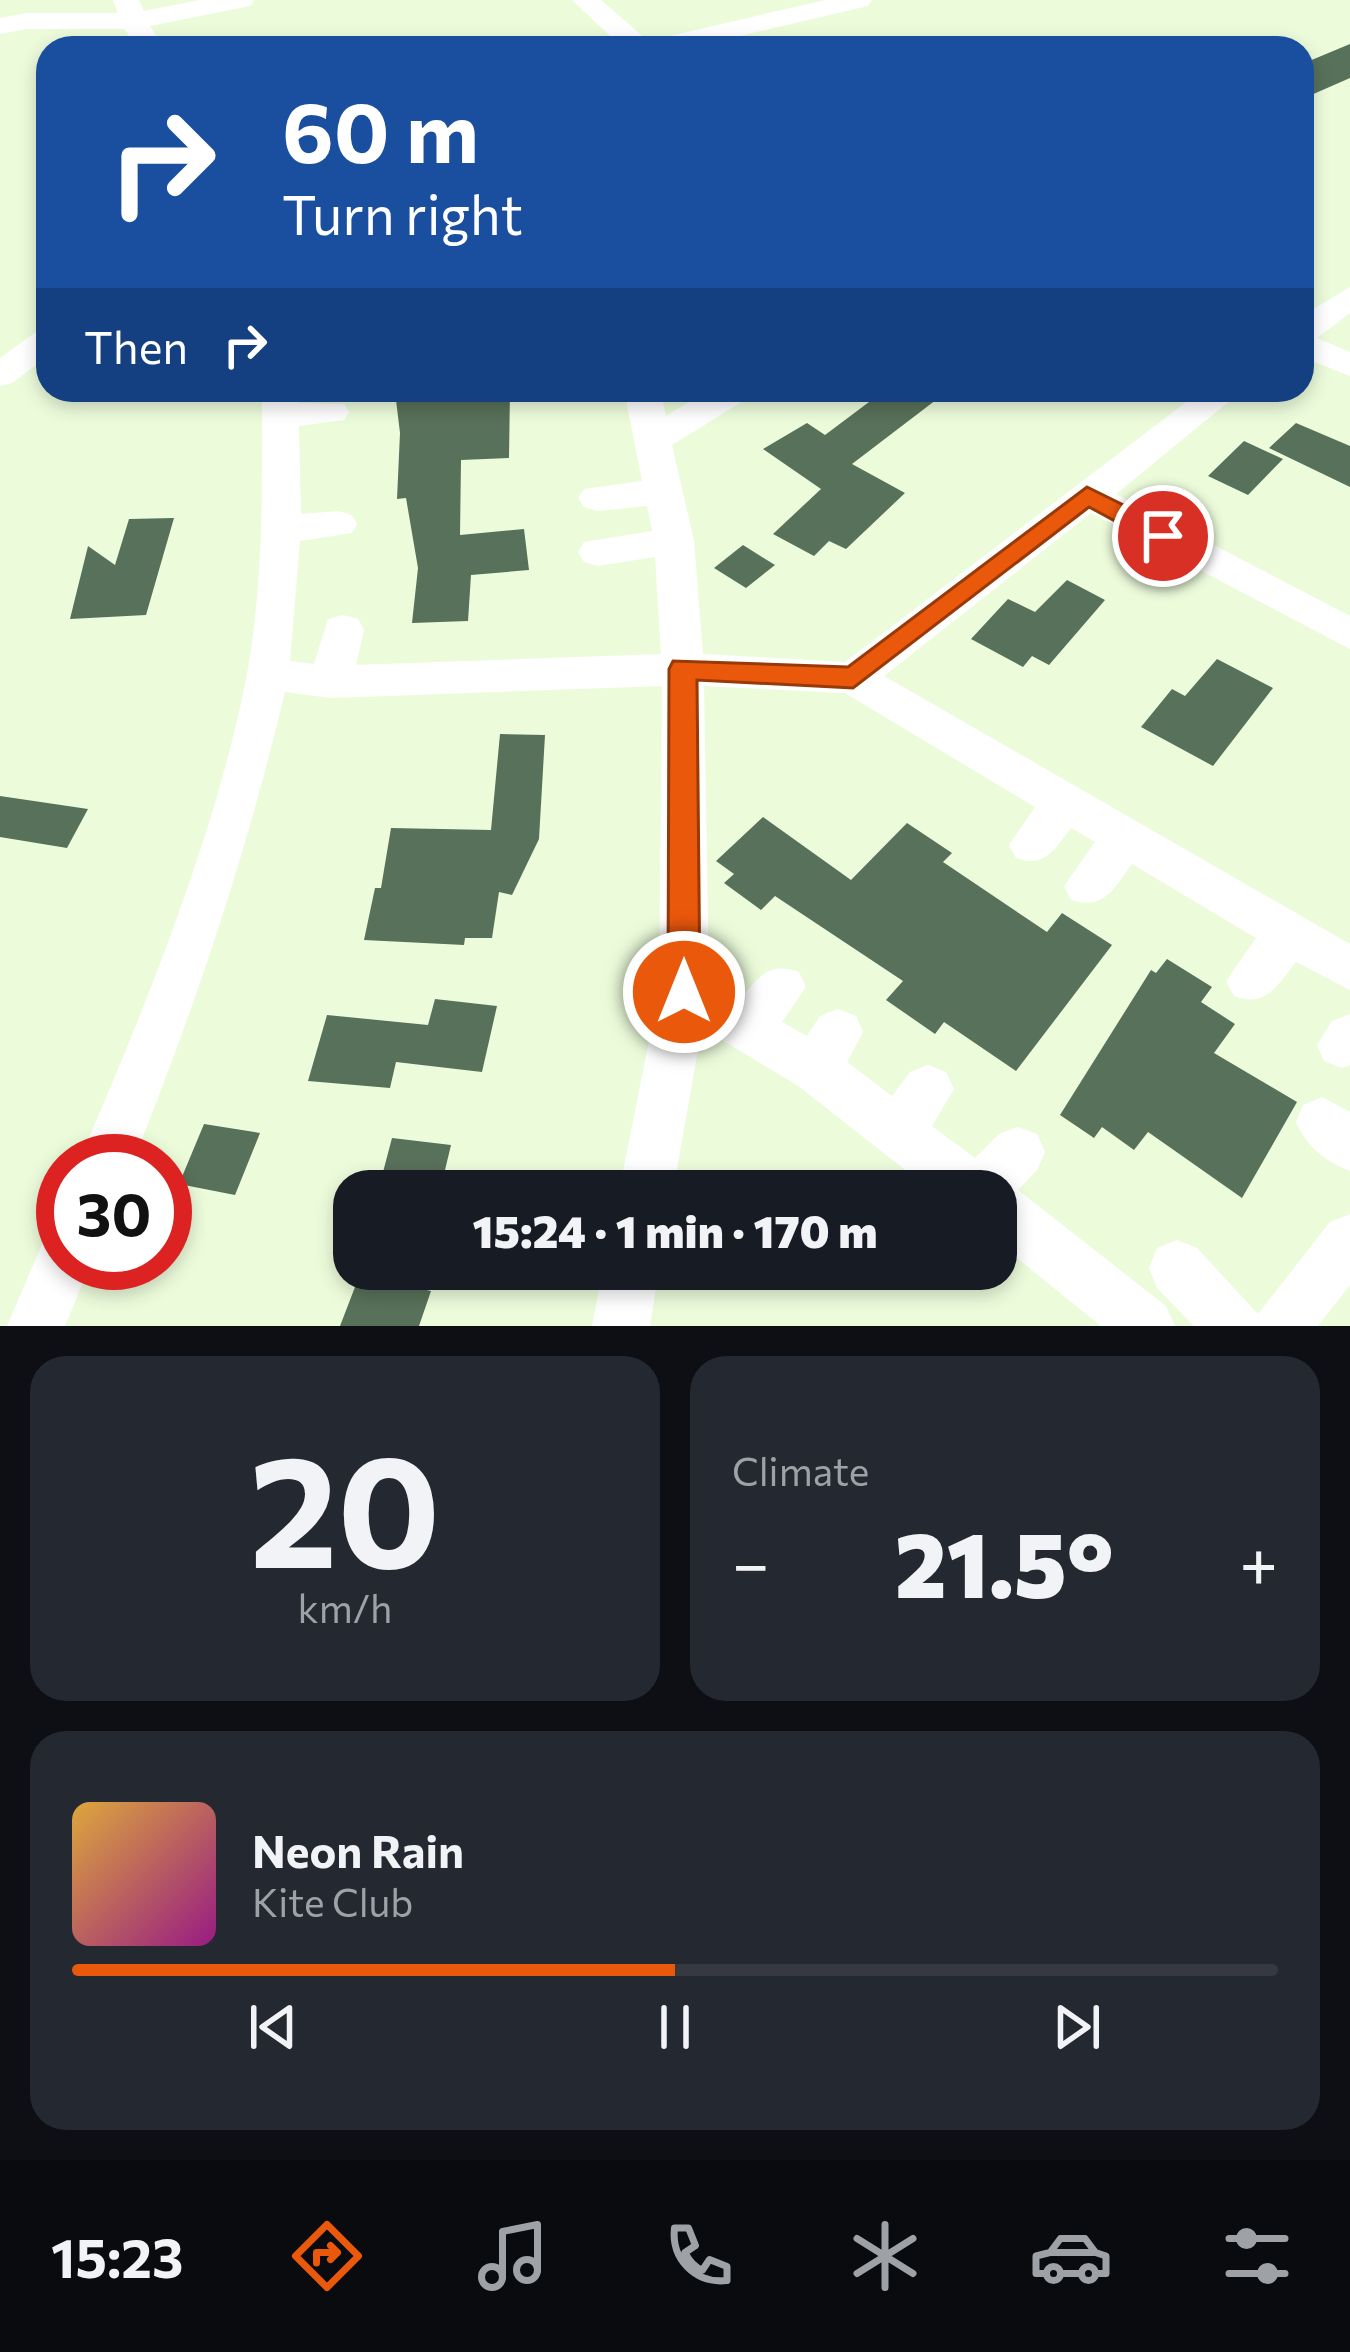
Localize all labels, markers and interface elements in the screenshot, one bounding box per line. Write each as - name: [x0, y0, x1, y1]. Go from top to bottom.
- text: 60 m: [282, 78, 479, 180]
- icon: right: [84, 84, 240, 240]
- text: Turn right: [282, 180, 523, 246]
- icon: right: [212, 312, 278, 378]
- text: Then: [84, 318, 188, 373]
- pin: [1112, 485, 1214, 587]
- icon: arrive: [1130, 503, 1196, 569]
- position arrow: [621, 929, 747, 1055]
- speed limit sign: 30: [36, 1134, 192, 1290]
- text: 15:24 · 1 min · 170 m: [472, 1202, 878, 1257]
- text: 20: [249, 1409, 441, 1600]
- text: Climate: [732, 1446, 869, 1494]
- text: 21.5°: [895, 1506, 1114, 1617]
- text: −: [732, 1521, 770, 1602]
- text: +: [1239, 1521, 1278, 1602]
- text: km/h: [298, 1583, 392, 1631]
- text: Neon Rain: [252, 1822, 464, 1877]
- text: Kite Club: [252, 1877, 413, 1925]
- icon: previous: [240, 1994, 306, 2060]
- icon: pause: [642, 1994, 708, 2060]
- icon: next: [1044, 1994, 1110, 2060]
- icon: directions: [285, 2214, 369, 2298]
- icon: music: [471, 2214, 555, 2298]
- icon: phone: [657, 2214, 741, 2298]
- icon: climate: [843, 2214, 927, 2298]
- icon: car: [1029, 2214, 1113, 2298]
- icon: filters: [1215, 2214, 1299, 2298]
- text: 15:23: [51, 2223, 183, 2289]

